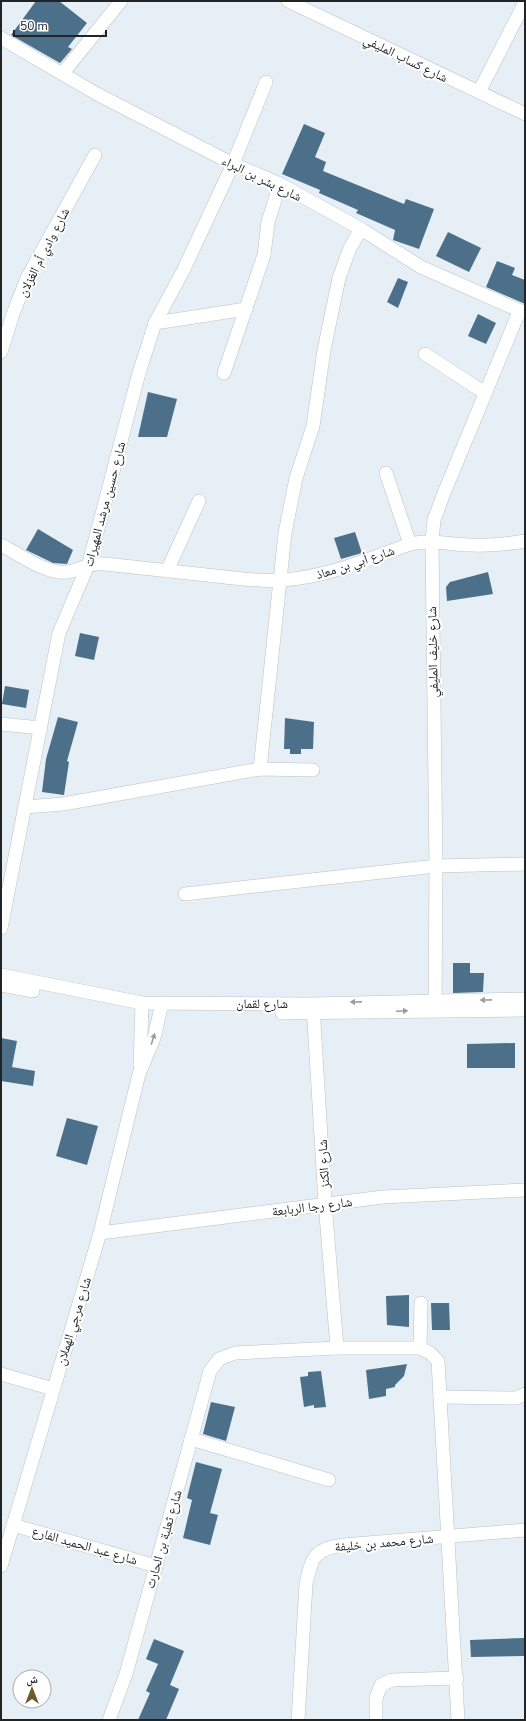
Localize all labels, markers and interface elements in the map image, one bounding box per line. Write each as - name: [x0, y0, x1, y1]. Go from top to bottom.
- scale bar: [14, 12, 106, 38]
- text: 50 m: [20, 18, 48, 34]
- street label: شارع كساب المليفي: [360, 31, 451, 88]
- street label: شارع بشر بن البراء: [218, 152, 305, 206]
- street label: شارع وادي أم الغزلان: [14, 205, 75, 301]
- street label: شارع حسين مرشد المهيرات: [80, 440, 130, 569]
- street label: شارع أبي بن معاذ: [314, 542, 397, 585]
- street label: شارع خليف المليفي: [423, 606, 444, 698]
- street label: شارع لقمان: [236, 995, 288, 1013]
- one-way arrow: [479, 997, 492, 1003]
- one-way arrow: [350, 999, 362, 1006]
- one-way arrow: [396, 1008, 409, 1014]
- one-way arrow: [150, 1033, 156, 1045]
- street label: شارع الكنز: [314, 1139, 334, 1190]
- street label: شارع رجا الربابعة: [271, 1193, 353, 1221]
- street label: شارع مرجي الهملان: [52, 1275, 97, 1368]
- street label: شارع ثعلبة بن الحارث: [141, 1488, 187, 1591]
- street label: شارع عبد الحميد الفارع: [30, 1522, 140, 1570]
- street label: شارع محمد بن خليفة: [334, 1530, 434, 1556]
- north arrow: [12, 1669, 52, 1709]
- text: ش: [26, 1672, 38, 1687]

